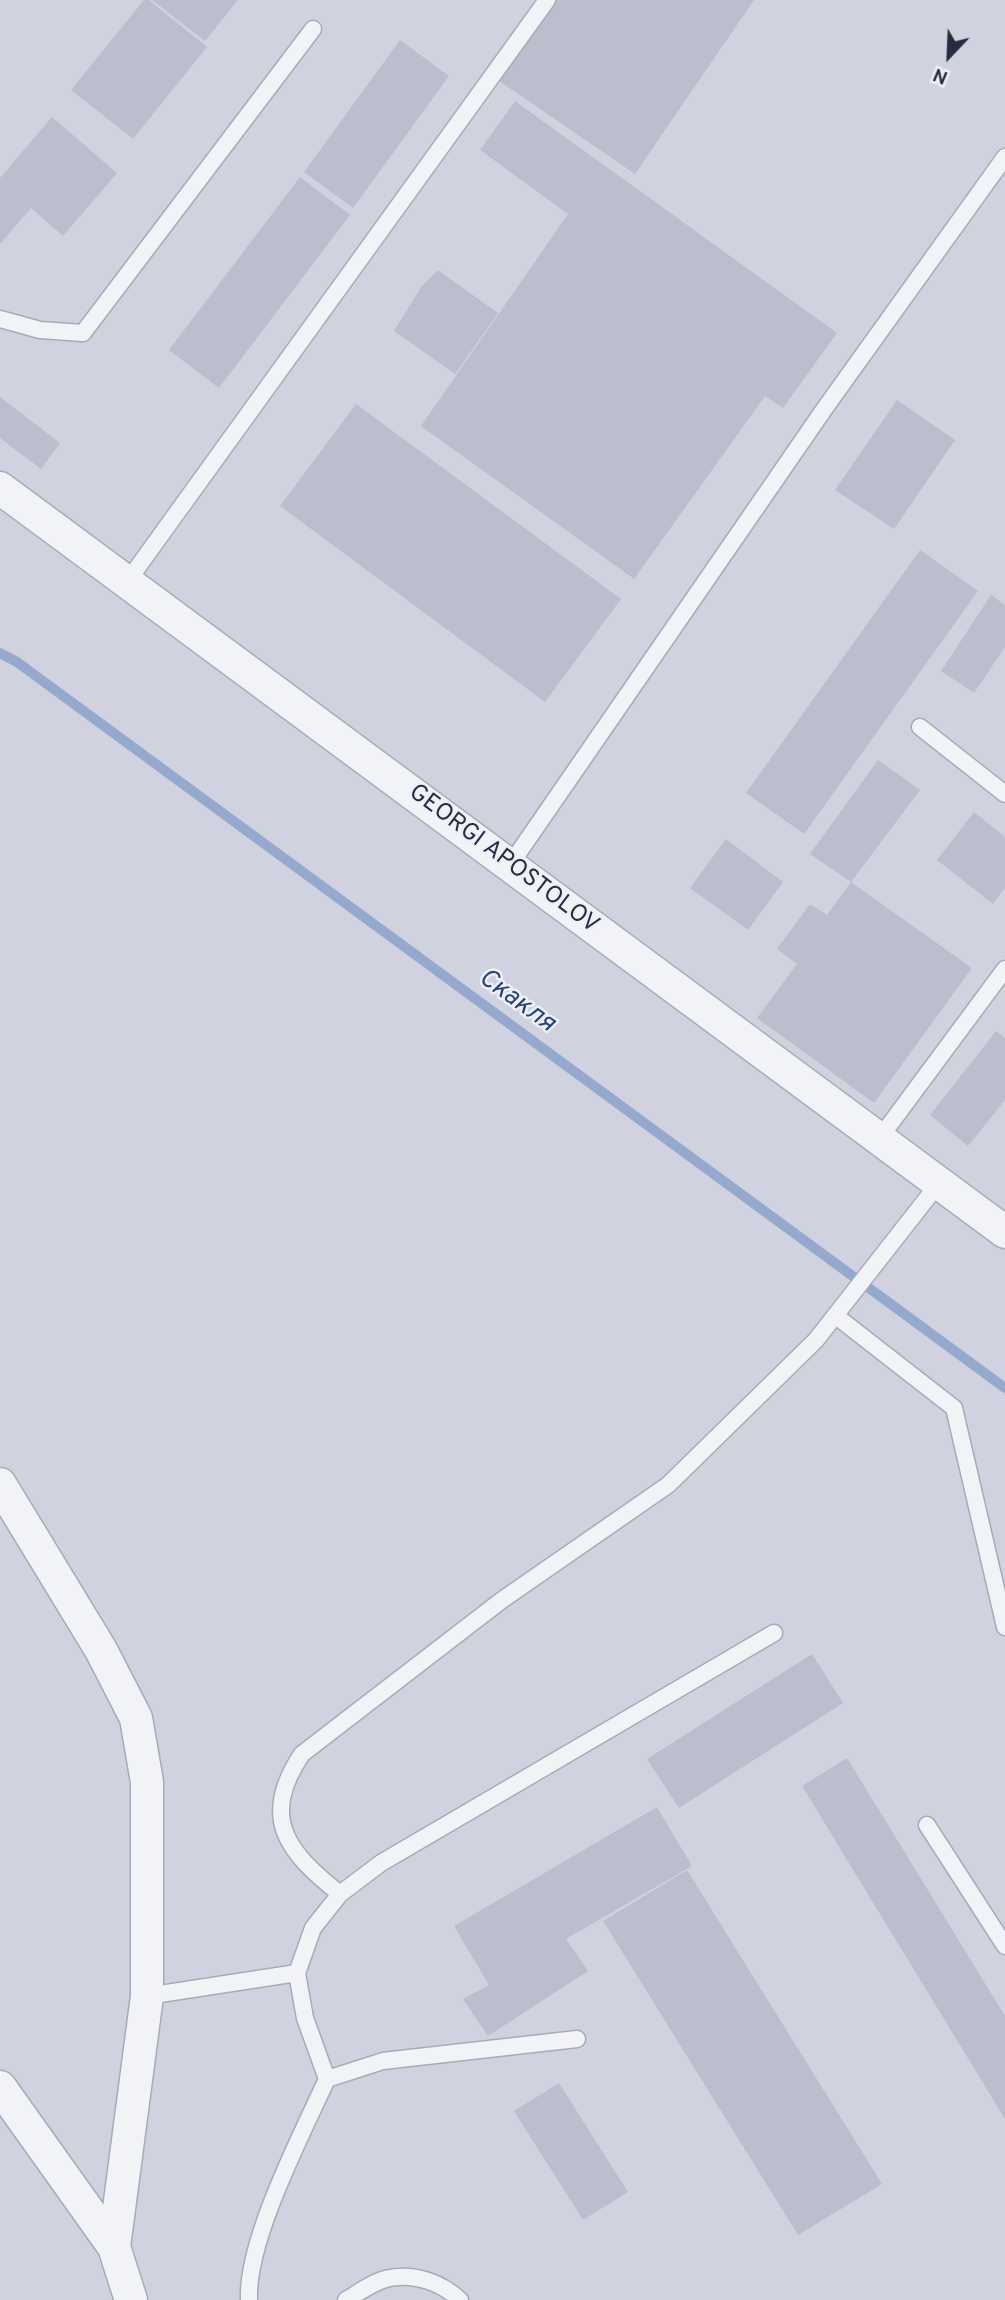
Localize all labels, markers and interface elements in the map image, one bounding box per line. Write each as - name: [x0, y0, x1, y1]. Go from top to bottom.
- north arrow: [914, 21, 984, 91]
- text: N: [930, 62, 952, 89]
- street label: GEORGI APOSTOLOV: [402, 779, 604, 941]
- water label: Скакля: [471, 964, 561, 1040]

